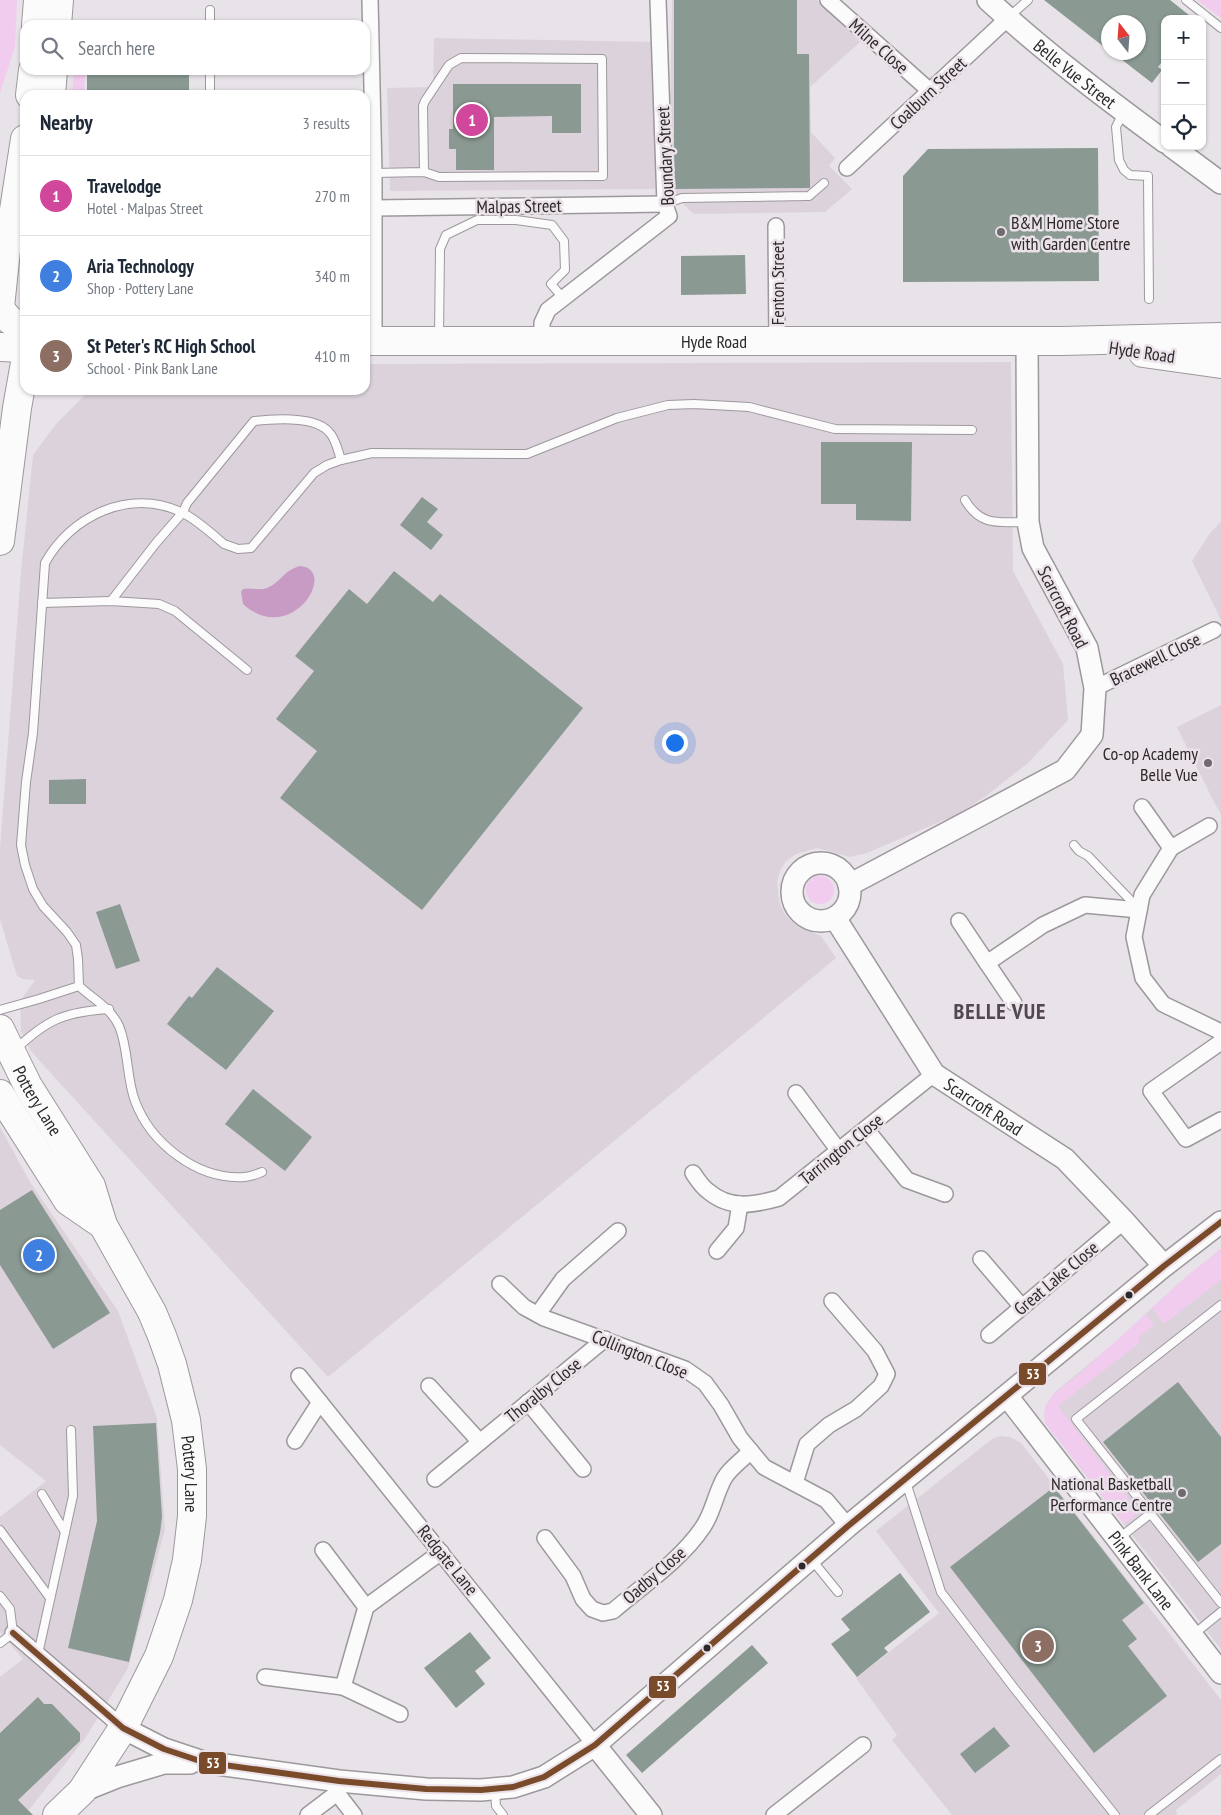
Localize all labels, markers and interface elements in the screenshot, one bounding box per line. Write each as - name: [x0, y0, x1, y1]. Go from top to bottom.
- street label: Milne Close: [844, 13, 914, 79]
- north arrow: [1101, 15, 1146, 60]
- map controls: [1161, 15, 1206, 150]
- button: +: [1161, 15, 1206, 60]
- search box: [20, 20, 370, 75]
- icon: search: [38, 34, 66, 62]
- street label: Belle Vue Street: [1029, 34, 1121, 113]
- text: Search here: [78, 36, 155, 60]
- street label: Coalburn Street: [885, 52, 971, 134]
- button: −: [1161, 60, 1206, 105]
- pin: 1: [456, 101, 488, 139]
- button: locate: [1161, 105, 1206, 150]
- street label: Boundary Street: [651, 106, 679, 206]
- text: Nearby: [40, 109, 93, 136]
- text: 3 results: [303, 113, 350, 133]
- text: Travelodge: [87, 174, 161, 198]
- text: 1: [52, 186, 60, 206]
- text: 270 m: [315, 186, 350, 206]
- street label: Malpas Street: [476, 194, 562, 218]
- text: Hotel · Malpas Street: [87, 198, 203, 218]
- place label: B&M Home Store with Garden Centre: [1011, 211, 1131, 255]
- marker: B&M Home Store with Garden Centre: [995, 226, 1007, 238]
- street label: Fenton Street: [766, 241, 789, 325]
- text: Aria Technology: [87, 254, 194, 278]
- text: 2: [52, 266, 60, 286]
- text: 340 m: [315, 266, 350, 286]
- text: Shop · Pottery Lane: [87, 278, 194, 298]
- street label: Hyde Road: [681, 330, 747, 353]
- text: St Peter's RC High School: [87, 334, 255, 358]
- street label: Hyde Road: [1108, 336, 1176, 368]
- text: 3: [52, 346, 60, 366]
- text: 410 m: [315, 346, 350, 366]
- text: School · Pink Bank Lane: [87, 358, 218, 378]
- street label: Scarcroft Road: [1033, 562, 1093, 652]
- street label: Bracewell Close: [1106, 627, 1204, 691]
- your location: [662, 730, 688, 756]
- place label: Co-op Academy Belle Vue: [1103, 742, 1198, 786]
- marker: Co-op Academy Belle Vue: [1202, 757, 1214, 769]
- district label: BELLE VUE: [953, 997, 1047, 1025]
- street label: Pottery Lane: [8, 1062, 68, 1140]
- street label: Scarcroft Road: [940, 1072, 1027, 1140]
- street label: Tarrington Close: [794, 1108, 888, 1190]
- pin: 2: [23, 1236, 55, 1274]
- street label: Great Lake Close: [1009, 1236, 1103, 1320]
- unlabelled marker: [1124, 1290, 1134, 1300]
- street label: Collington Close: [589, 1324, 691, 1384]
- street label: Thoralby Close: [500, 1352, 586, 1428]
- line badge: 53: [1018, 1362, 1047, 1386]
- text: 53: [1026, 1365, 1040, 1383]
- street label: Pottery Lane: [176, 1434, 204, 1513]
- place label: National Basketball Performance Centre: [1050, 1472, 1173, 1516]
- marker: National Basketball Performance Centre: [1176, 1487, 1188, 1499]
- street label: Redgate Lane: [413, 1520, 483, 1600]
- street label: Pink Bank Lane: [1104, 1526, 1179, 1614]
- street label: Oadby Close: [618, 1541, 690, 1609]
- unlabelled marker: [797, 1561, 807, 1571]
- pin: 3: [1022, 1627, 1054, 1665]
- unlabelled marker: [702, 1643, 712, 1653]
- line badge: 53: [648, 1675, 677, 1699]
- text: 53: [656, 1677, 670, 1695]
- line badge: 53: [198, 1751, 227, 1775]
- text: 53: [206, 1754, 220, 1772]

